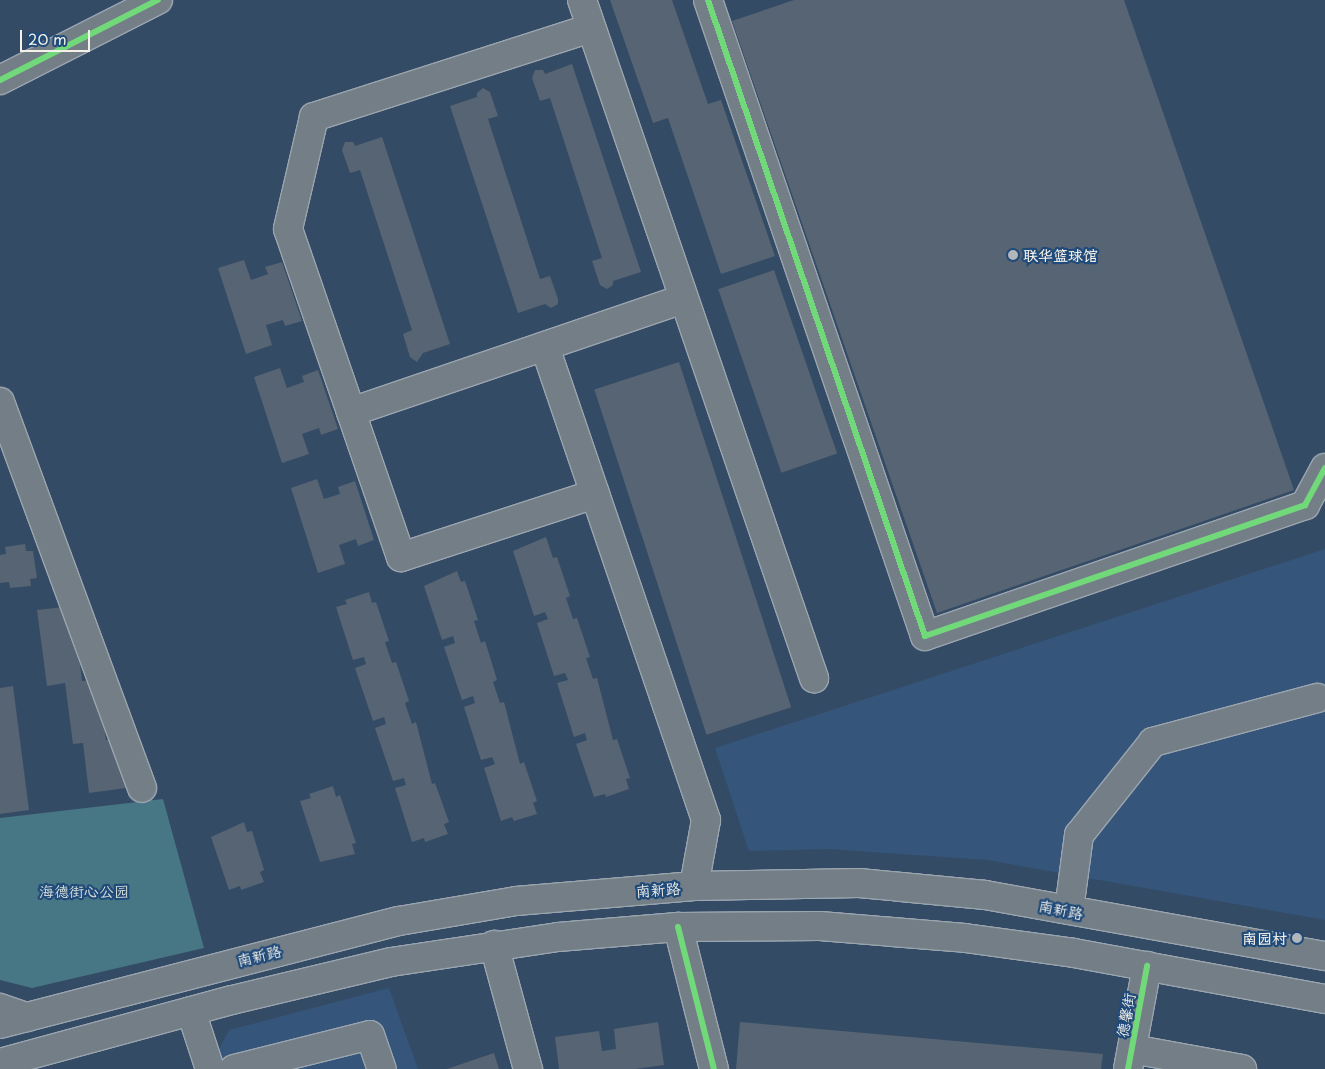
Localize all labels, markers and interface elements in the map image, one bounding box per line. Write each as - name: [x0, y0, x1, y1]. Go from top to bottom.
- scale bar: [22, 20, 92, 52]
- text: 20 m: [28, 27, 67, 50]
- place label: 联华篮球馆: [1023, 246, 1098, 264]
- marker: 联华篮球馆: [1007, 249, 1019, 261]
- street label: 南新路: [635, 878, 681, 900]
- park label: 海德街心公园: [39, 882, 129, 900]
- street label: 南新路: [1037, 896, 1085, 922]
- place label: 南园村: [1242, 929, 1287, 947]
- marker: 南园村: [1291, 932, 1303, 944]
- street label: 南新路: [235, 941, 283, 969]
- street label: 德馨街: [1112, 991, 1138, 1039]

